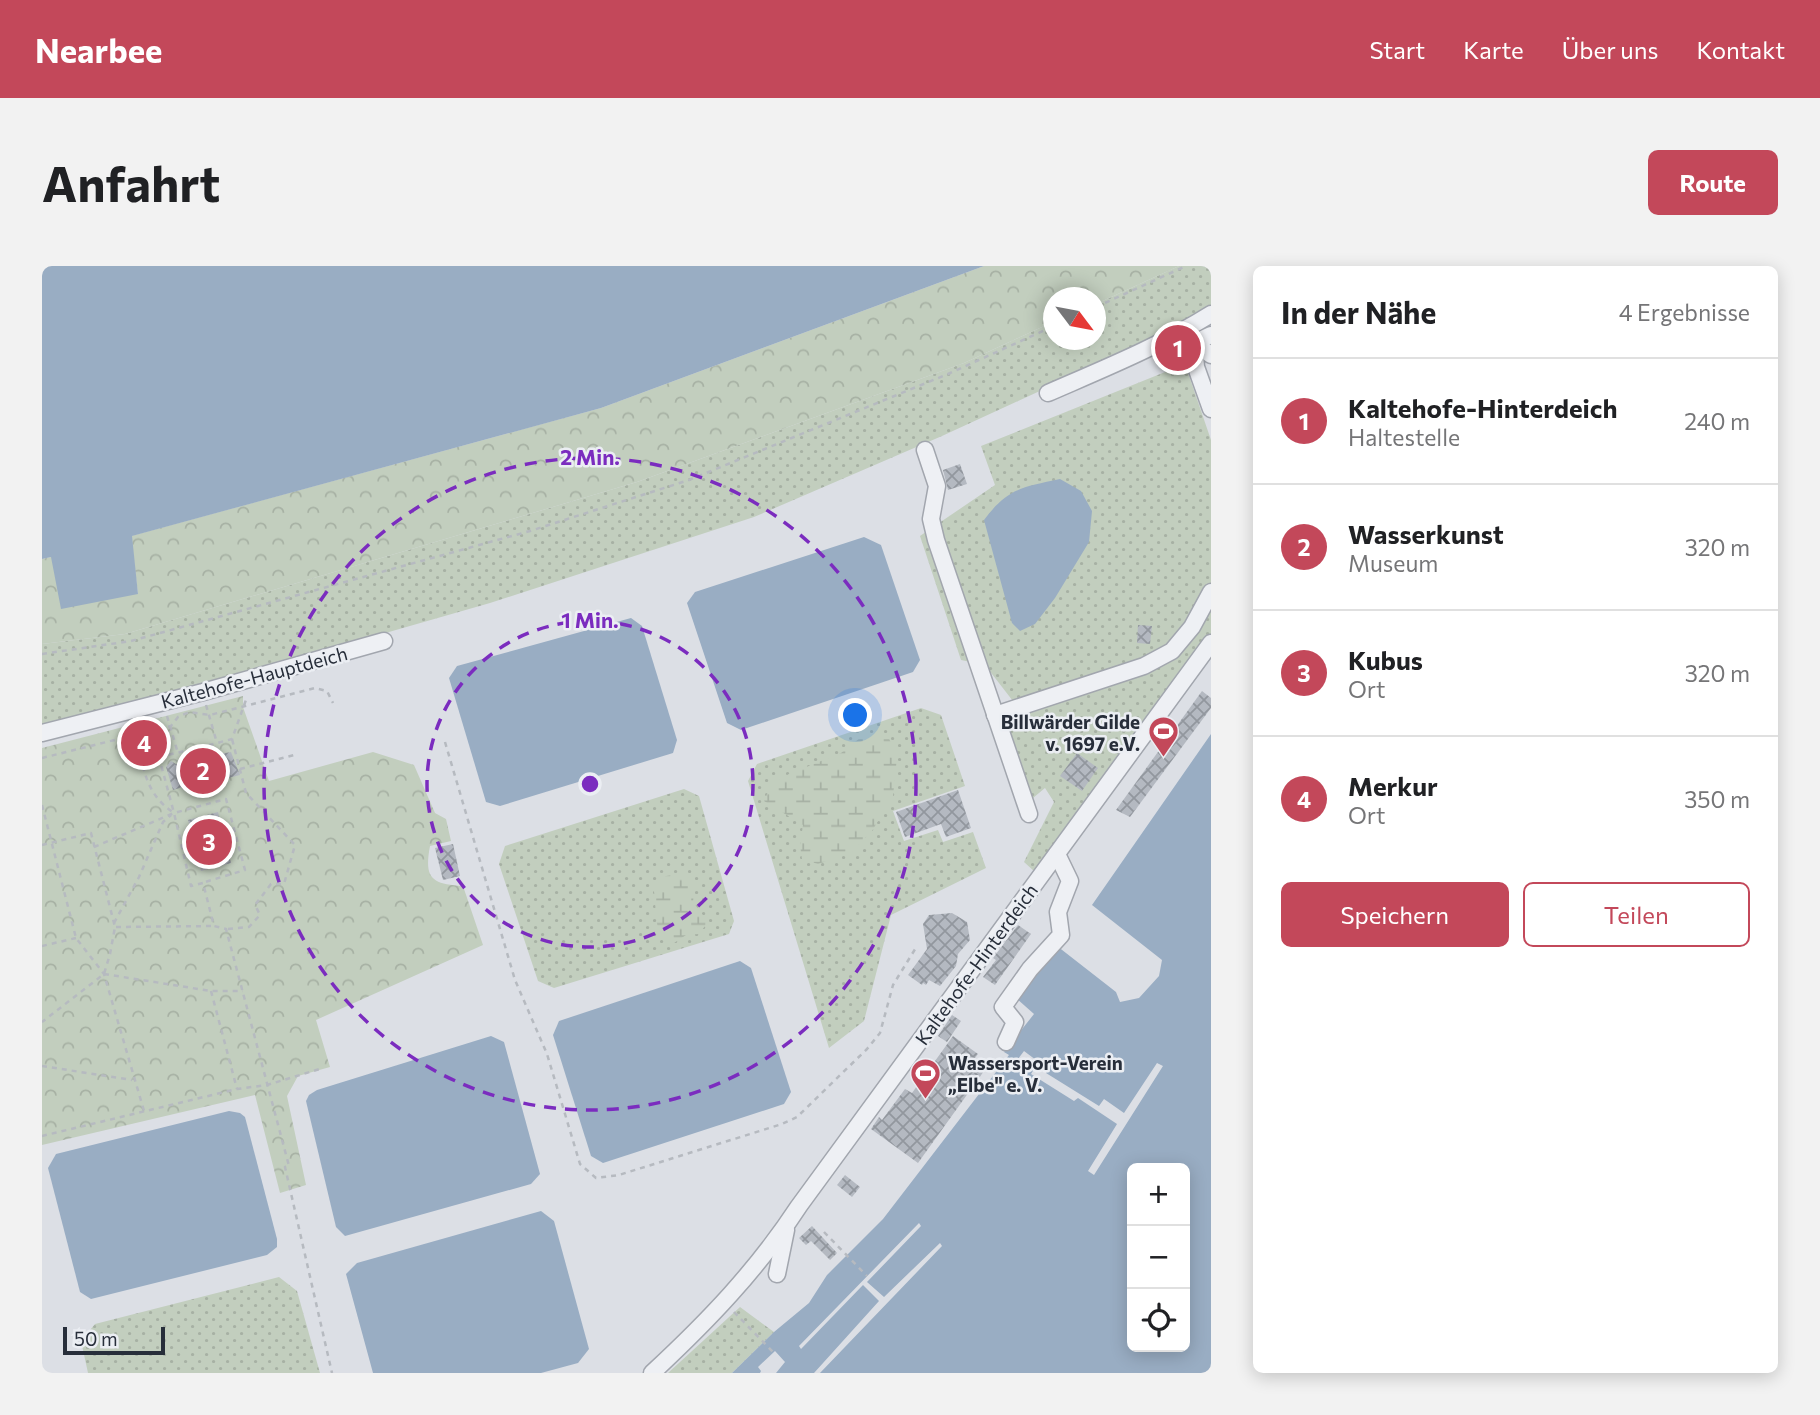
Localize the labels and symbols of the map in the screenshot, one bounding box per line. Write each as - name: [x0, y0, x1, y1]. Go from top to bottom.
- north arrow: [1043, 287, 1106, 350]
- pin: 1: [1155, 322, 1201, 374]
- text: 2 Min.: [560, 444, 620, 469]
- text: 1 Min.: [561, 607, 619, 632]
- street label: Kaltehofe-Hauptdeich: [158, 641, 350, 713]
- your location: [838, 698, 872, 732]
- place label: Billwärder Gilde v. 1697 e.V.: [1001, 710, 1140, 755]
- sports icon: Billwärder Gilde v. 1697 e.V.: [1146, 715, 1180, 759]
- pin: 4: [121, 717, 167, 769]
- pin: 2: [180, 745, 226, 797]
- centre of rings: [578, 772, 602, 796]
- pin: 3: [186, 816, 232, 868]
- street label: Kaltehofe-Hinterdeich: [910, 879, 1042, 1049]
- place label: Wassersport-Verein „Elbe" e. V.: [948, 1051, 1123, 1096]
- sports icon: Wassersport-Verein „Elbe" e. V.: [908, 1056, 942, 1100]
- scale bar: [63, 1324, 164, 1356]

